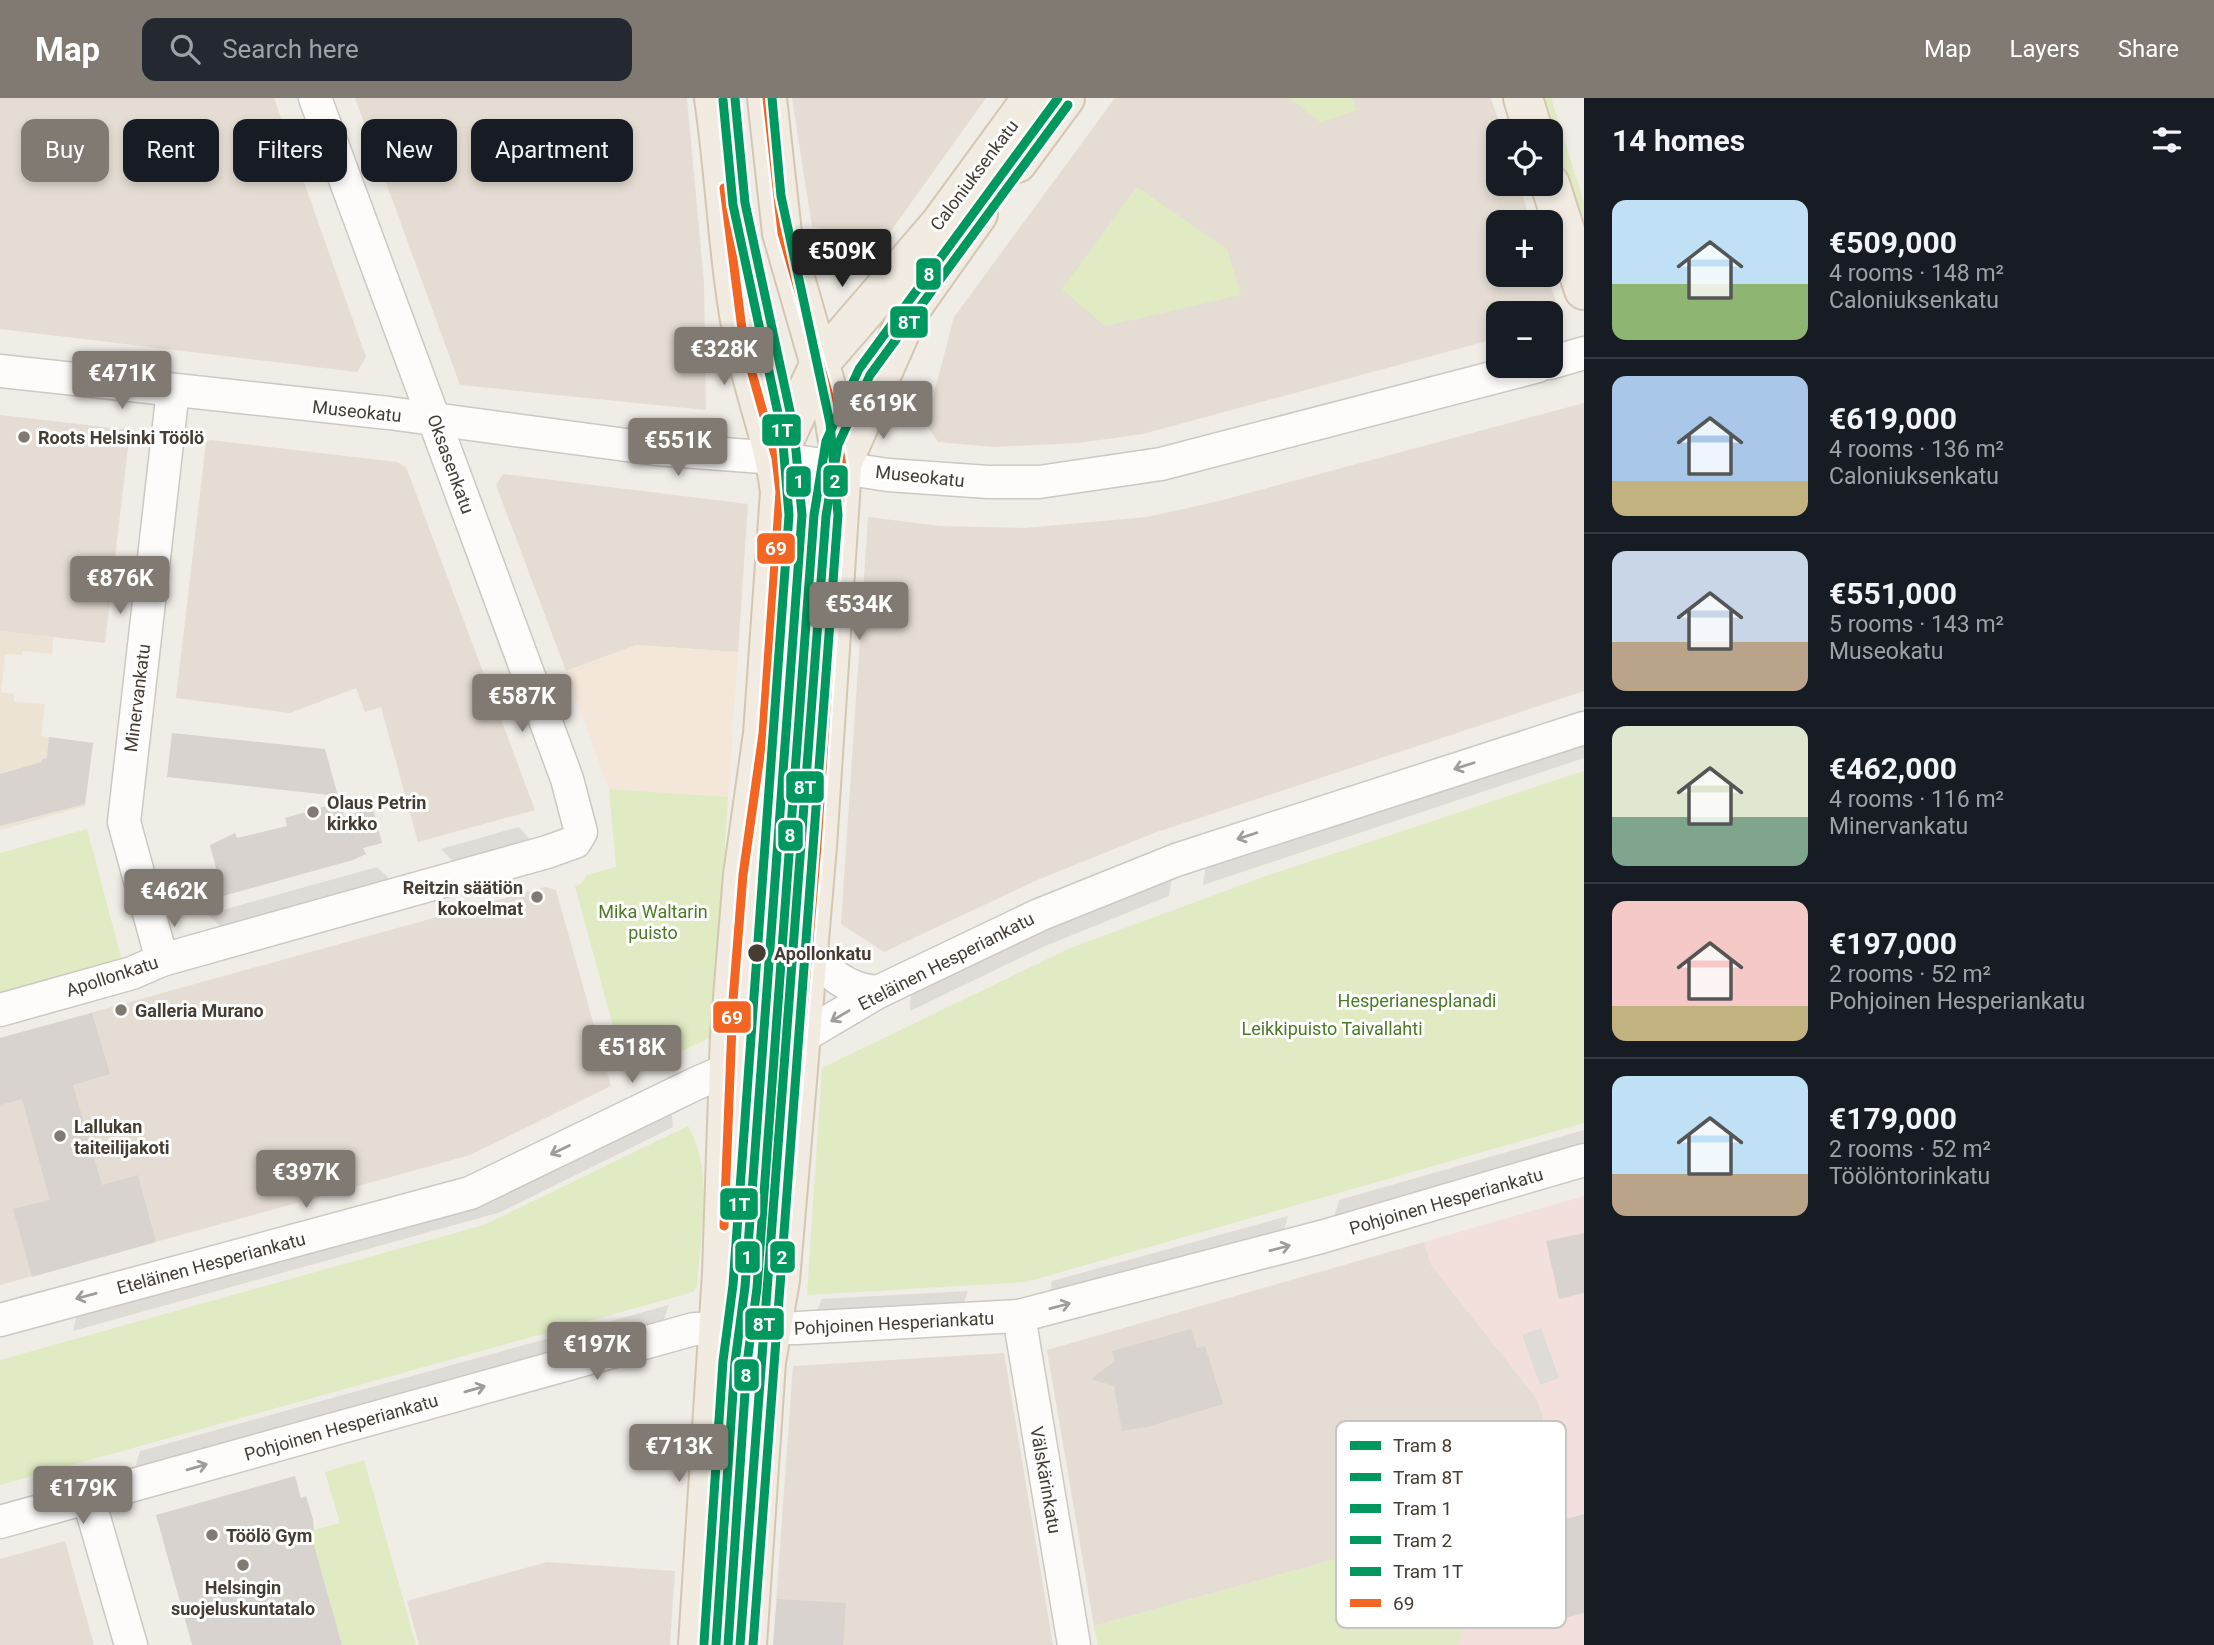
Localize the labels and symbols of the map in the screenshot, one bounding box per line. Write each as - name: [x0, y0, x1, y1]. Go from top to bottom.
- street label: Caloniuksenkatu: [926, 116, 1022, 234]
- pin: €509K: [793, 230, 891, 289]
- line badge: 8: [915, 257, 942, 291]
- text: 8: [924, 263, 935, 286]
- line badge: 8T: [889, 305, 929, 339]
- text: 8T: [898, 311, 921, 334]
- pin: €328K: [675, 328, 773, 387]
- pin: €471K: [73, 352, 171, 411]
- pin: €619K: [834, 382, 932, 441]
- street label: Museokatu: [311, 396, 403, 426]
- street label: Oksasenkatu: [423, 412, 479, 516]
- line badge: 1T: [761, 413, 802, 447]
- pin: €551K: [629, 418, 727, 478]
- text: 1T: [771, 419, 794, 442]
- place label: Roots Helsinki Töölö: [38, 427, 204, 448]
- marker: Roots Helsinki Töölö: [16, 429, 32, 445]
- street label: Museokatu: [874, 461, 966, 491]
- line badge: 2: [822, 464, 849, 498]
- line badge: 1: [785, 465, 812, 498]
- text: 1: [794, 470, 804, 493]
- text: 2: [830, 470, 841, 493]
- line badge: 69: [756, 532, 796, 565]
- text: 69: [765, 537, 787, 560]
- pin: €876K: [71, 556, 169, 616]
- pin: €534K: [810, 582, 908, 642]
- street label: Minervankatu: [120, 643, 154, 753]
- pin: €587K: [473, 674, 571, 734]
- one-way arrow: [1453, 761, 1475, 774]
- line badge: 8T: [785, 770, 825, 804]
- text: 8T: [794, 776, 817, 799]
- place label: Olaus Petrin kirkko: [327, 792, 426, 834]
- marker: Olaus Petrin kirkko: [305, 804, 321, 820]
- line badge: 8: [777, 819, 804, 852]
- text: 8: [785, 824, 796, 847]
- one-way arrow: [1237, 831, 1259, 843]
- pin: €462K: [125, 870, 223, 929]
- place label: Reitzin säätiön kokoelmat: [403, 877, 523, 919]
- marker: Reitzin säätiön kokoelmat: [529, 889, 545, 905]
- park label: Mika Waltarin puisto: [598, 901, 708, 943]
- street label: Eteläinen Hesperiankatu: [855, 908, 1037, 1014]
- marker: Apollonkatu: [746, 942, 768, 964]
- place label: Apollonkatu: [774, 943, 871, 964]
- street label: Apollonkatu: [63, 951, 161, 1001]
- park label: Hesperianesplanadi: [1338, 990, 1496, 1011]
- place label: Galleria Murano: [135, 1000, 264, 1021]
- line badge: 69: [712, 1000, 752, 1034]
- marker: Galleria Murano: [113, 1002, 129, 1018]
- text: 69: [721, 1006, 743, 1029]
- one-way arrow: [830, 1009, 850, 1023]
- park label: Leikkipuisto Taivallahti: [1241, 1018, 1423, 1039]
- pin: €518K: [583, 1026, 681, 1085]
- place label: Lallukan taiteilijakoti: [74, 1116, 170, 1158]
- marker: Lallukan taiteilijakoti: [52, 1128, 68, 1144]
- one-way arrow: [550, 1144, 571, 1158]
- pin: €397K: [257, 1150, 355, 1210]
- street label: Pohjoinen Hesperiankatu: [1347, 1163, 1545, 1239]
- line badge: 1T: [719, 1187, 759, 1221]
- text: 1T: [728, 1193, 751, 1216]
- street label: Eteläinen Hesperiankatu: [114, 1228, 308, 1298]
- line badge: 1: [734, 1240, 761, 1274]
- line badge: 2: [769, 1240, 796, 1274]
- one-way arrow: [1268, 1241, 1291, 1254]
- text: 1: [742, 1246, 752, 1269]
- text: 2: [777, 1246, 788, 1269]
- one-way arrow: [75, 1290, 98, 1303]
- one-way arrow: [1048, 1299, 1071, 1312]
- line badge: 8T: [744, 1307, 785, 1341]
- street label: Pohjoinen Hesperiankatu: [793, 1307, 995, 1339]
- text: 8T: [753, 1313, 776, 1336]
- pin: €197K: [548, 1322, 646, 1382]
- line badge: 8: [733, 1358, 760, 1392]
- text: 8: [741, 1364, 752, 1387]
- one-way arrow: [463, 1382, 486, 1395]
- street label: Pohjoinen Hesperiankatu: [242, 1389, 440, 1465]
- legend: [1336, 1421, 1566, 1628]
- pin: €713K: [630, 1424, 728, 1484]
- street label: Välskärinkatu: [1026, 1425, 1066, 1535]
- text: Tram 8: [1393, 1434, 1452, 1457]
- one-way arrow: [185, 1460, 208, 1473]
- pin: €179K: [34, 1466, 132, 1526]
- text: Tram 8T: [1393, 1466, 1463, 1489]
- text: Tram 1: [1393, 1497, 1452, 1520]
- place label: Töölö Gym: [226, 1525, 312, 1546]
- marker: Töölö Gym: [204, 1527, 220, 1543]
- text: Tram 2: [1393, 1529, 1452, 1552]
- marker: Helsingin suojeluskuntatalo: [235, 1557, 251, 1573]
- text: Tram 1T: [1393, 1560, 1463, 1583]
- place label: Helsingin suojeluskuntatalo: [171, 1577, 315, 1619]
- text: 69: [1393, 1592, 1414, 1615]

